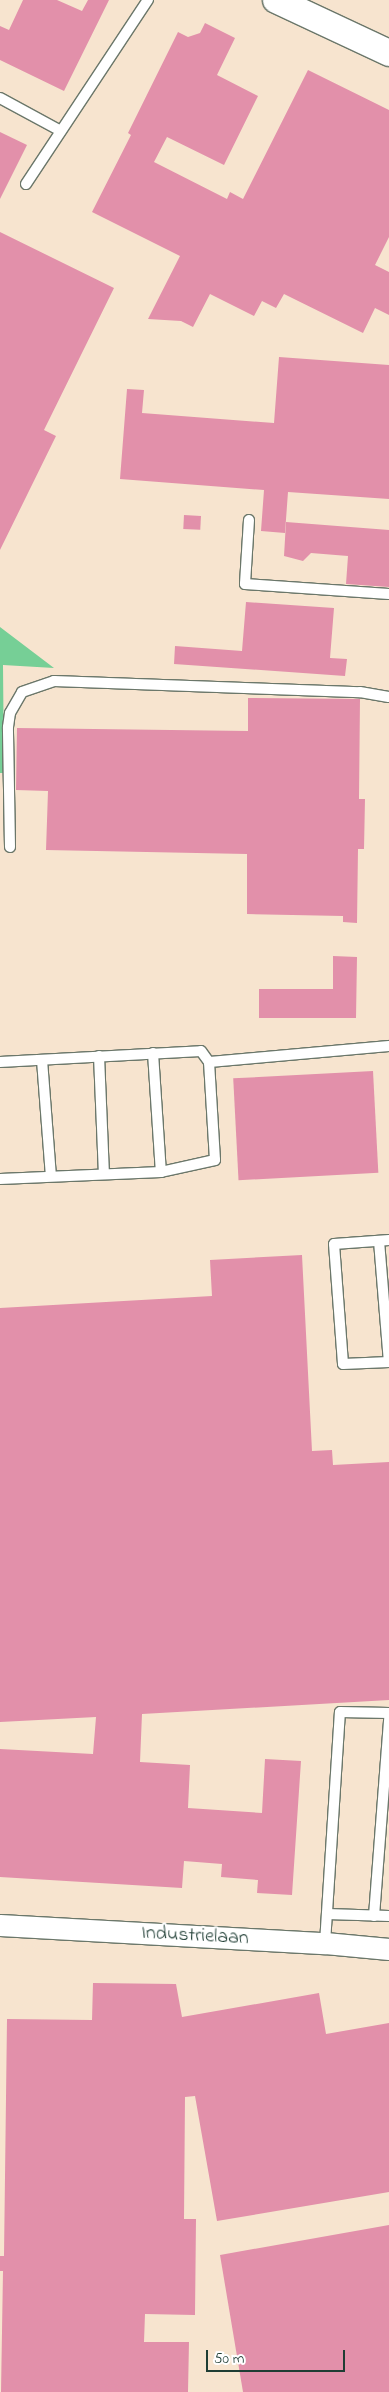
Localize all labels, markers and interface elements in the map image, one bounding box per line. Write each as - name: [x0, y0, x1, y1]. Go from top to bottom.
- street label: Industrielaan: [141, 1921, 249, 1951]
- scale bar: [209, 2340, 348, 2372]
- text: 50 m: [214, 2348, 244, 2370]

